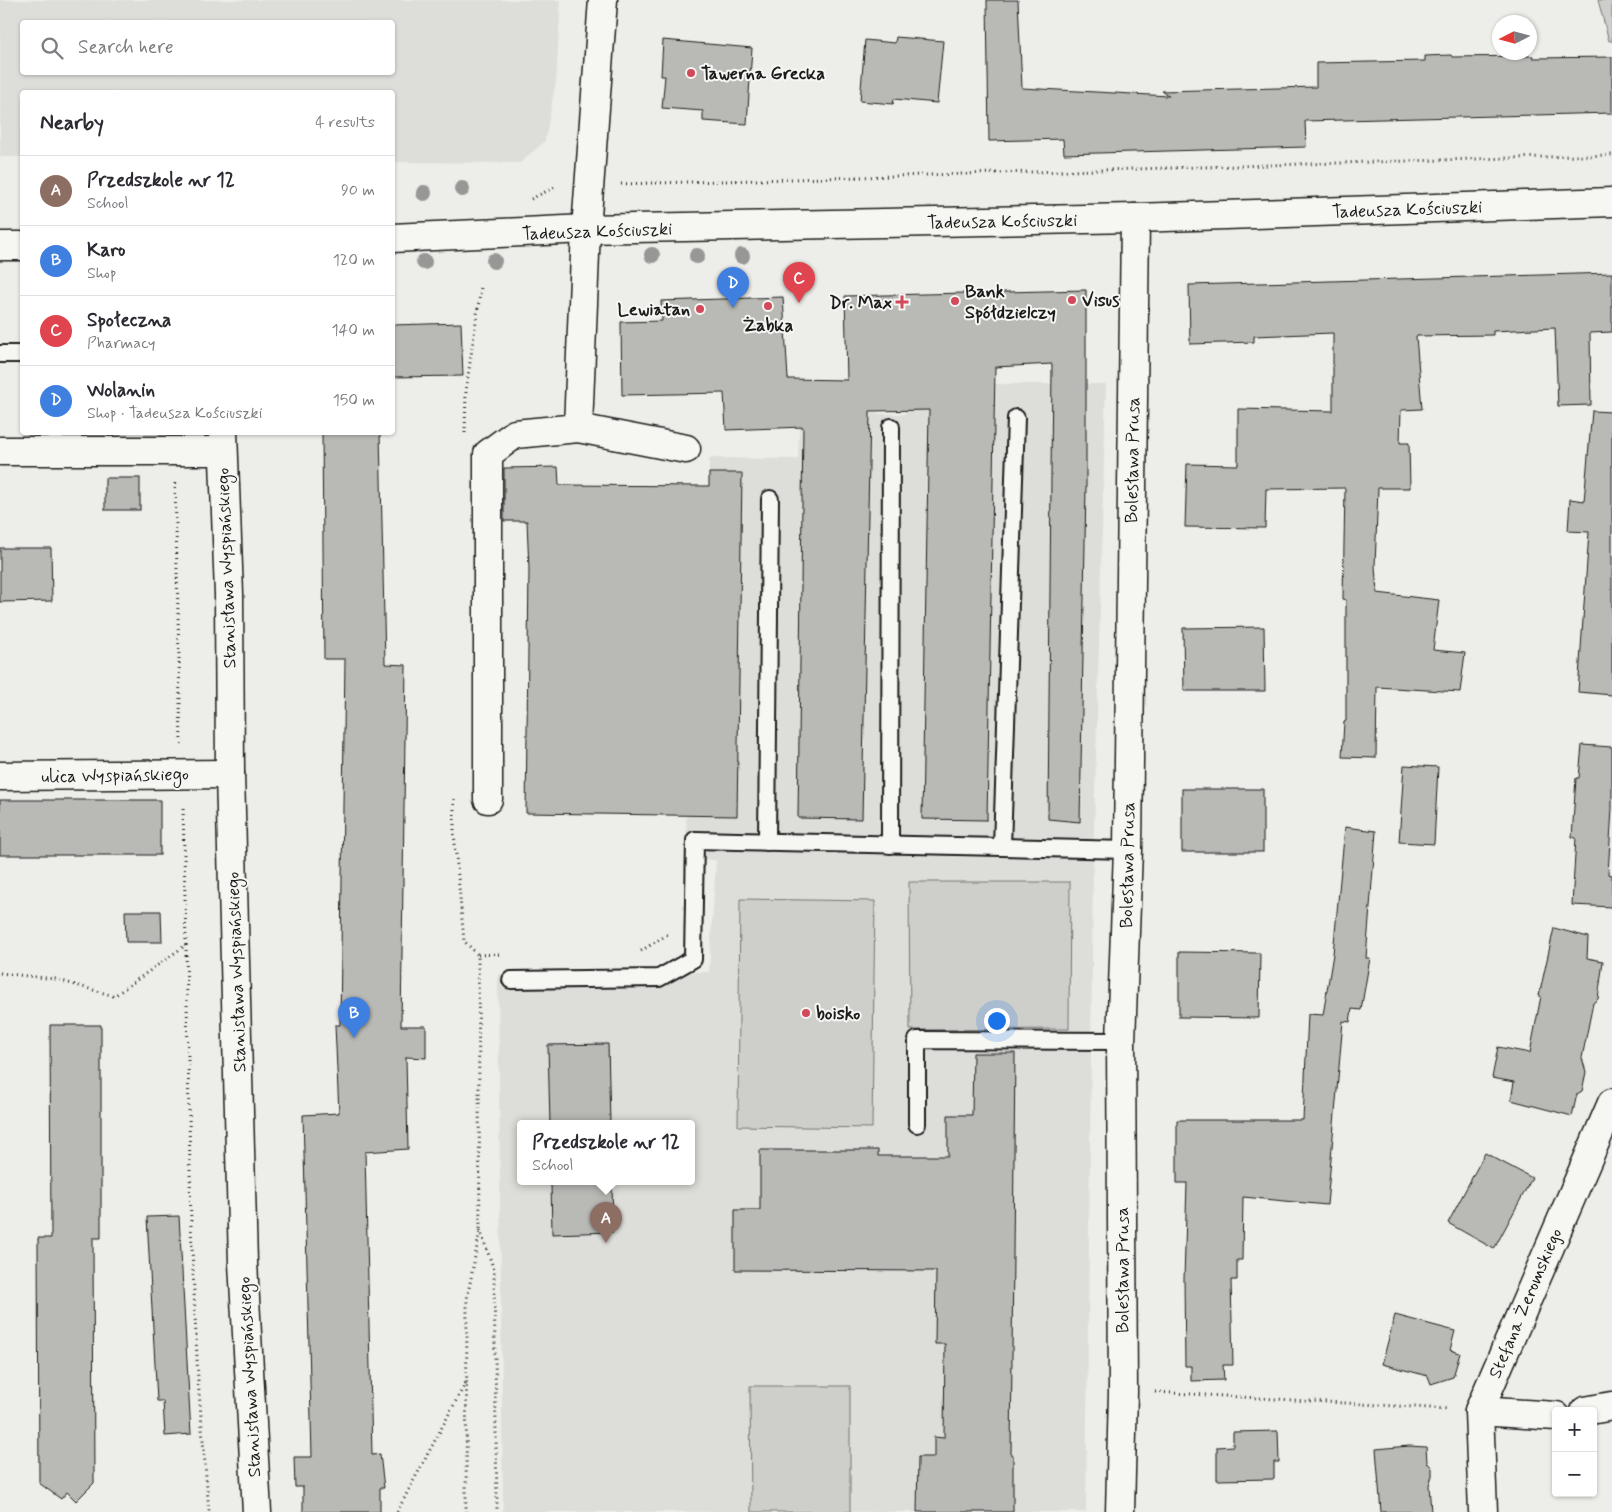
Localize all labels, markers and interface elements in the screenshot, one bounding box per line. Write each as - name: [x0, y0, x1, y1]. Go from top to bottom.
- north arrow: [1492, 15, 1537, 60]
- search box: [20, 20, 395, 75]
- icon: search: [38, 34, 66, 62]
- text: Search here: [78, 35, 174, 60]
- place label: Tawerna Grecka: [701, 62, 825, 86]
- marker: Tawerna Grecka: [685, 67, 697, 79]
- text: Nearby: [40, 109, 104, 137]
- text: 4 results: [315, 112, 375, 133]
- text: Przedszkole nr 12: [87, 168, 235, 193]
- text: A: [51, 180, 61, 201]
- text: 90 m: [341, 180, 375, 201]
- text: School: [87, 193, 128, 214]
- street label: Tadeusza Kościuszki: [1331, 195, 1483, 225]
- street label: Tadeusza Kościuszki: [927, 209, 1077, 235]
- street label: Tadeusza Kościuszki: [521, 217, 673, 247]
- text: Karo: [87, 238, 125, 263]
- text: B: [51, 250, 61, 271]
- text: 120 m: [333, 250, 375, 271]
- pin: C: [783, 262, 815, 303]
- text: Shop: [87, 263, 116, 284]
- pin: D: [717, 267, 749, 308]
- place label: Bank Spółdzielczy: [965, 280, 1056, 325]
- place label: Visus: [1082, 289, 1119, 313]
- place label: Dr. Max: [829, 291, 892, 315]
- marker: Visus: [1066, 294, 1078, 306]
- marker: Bank Spółdzielczy: [949, 295, 961, 307]
- marker: Dr. Max: [896, 296, 908, 308]
- place label: Lewiatan: [618, 298, 690, 322]
- marker: Żabka: [762, 300, 774, 312]
- marker: Lewiatan: [694, 303, 706, 315]
- text: Społeczna: [87, 308, 171, 333]
- place label: Żabka: [743, 314, 794, 338]
- text: C: [50, 320, 62, 341]
- text: 140 m: [331, 320, 375, 341]
- text: Pharmacy: [87, 333, 155, 354]
- text: Wolanin: [87, 378, 155, 403]
- text: D: [50, 390, 62, 411]
- text: 150 m: [333, 390, 375, 411]
- street label: Bolesława Prusa: [1120, 397, 1146, 523]
- text: Shop · Tadeusza Kościuszki: [87, 403, 262, 424]
- street label: Stanisława Wyspiańskiego: [212, 467, 243, 669]
- street label: ulica Wyspiańskiego: [41, 763, 189, 790]
- street label: Bolesława Prusa: [1115, 802, 1141, 928]
- street label: Stanisława Wyspiańskiego: [222, 871, 253, 1073]
- pin: B: [338, 997, 370, 1038]
- place label: boisko: [816, 1002, 860, 1026]
- marker: boisko: [800, 1007, 812, 1019]
- your location: [984, 1008, 1010, 1034]
- popup: [517, 1120, 695, 1185]
- text: Przedszkole nr 12: [532, 1130, 680, 1155]
- text: School: [532, 1155, 574, 1176]
- pin: A: [590, 1202, 622, 1243]
- street label: Bolesława Prusa: [1111, 1207, 1135, 1333]
- street label: Stefana Żeromskiego: [1483, 1225, 1568, 1382]
- street label: Stanisława Wyspiańskiego: [233, 1276, 268, 1478]
- map controls: [1552, 1407, 1597, 1497]
- button: +: [1552, 1407, 1597, 1452]
- button: −: [1552, 1452, 1597, 1497]

